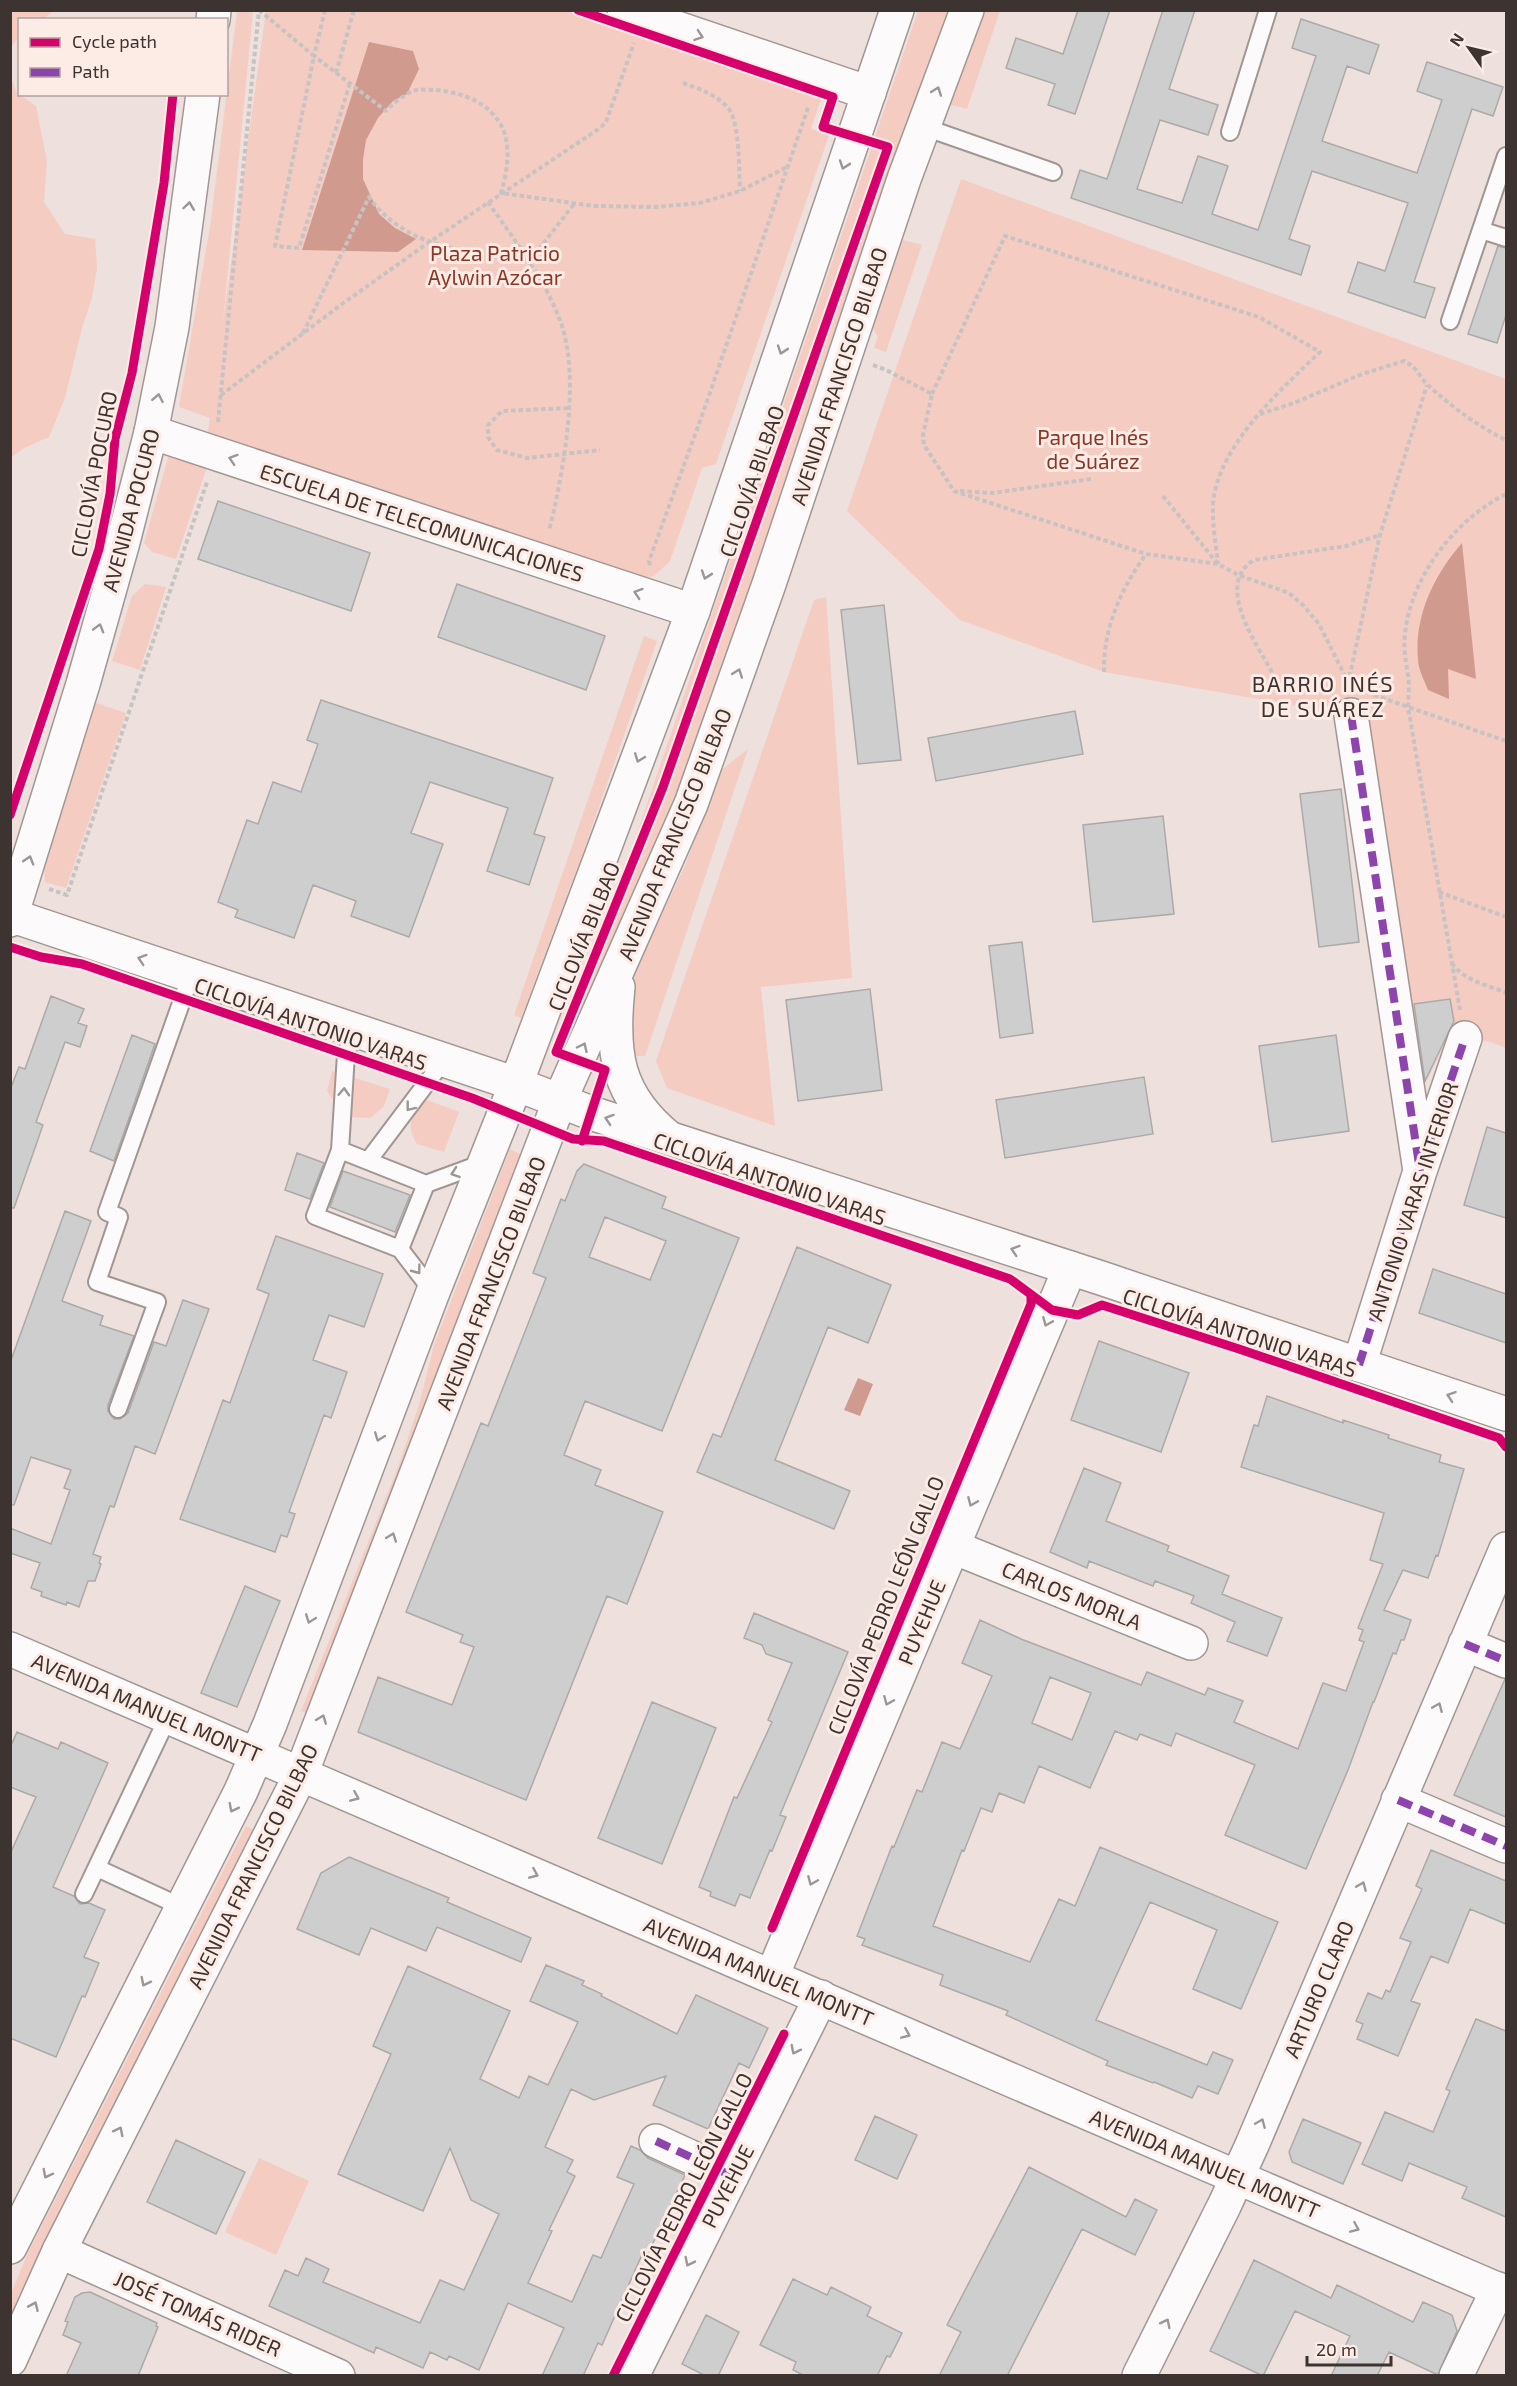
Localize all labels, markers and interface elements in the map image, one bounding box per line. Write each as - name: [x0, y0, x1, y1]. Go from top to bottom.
- legend: [18, 18, 228, 96]
- north arrow: [1439, 18, 1499, 78]
- one-way arrow: [693, 28, 704, 41]
- text: N: [1445, 29, 1467, 49]
- text: Cycle path: [72, 30, 157, 52]
- text: Path: [72, 60, 110, 82]
- one-way arrow: [930, 86, 942, 97]
- one-way arrow: [839, 159, 851, 170]
- one-way arrow: [182, 201, 194, 210]
- park label: Plaza Patricio Aylwin Azócar: [428, 240, 563, 289]
- street label: AVENIDA FRANCISCO BILBAO: [784, 244, 892, 508]
- one-way arrow: [776, 344, 789, 355]
- street label: CICLOVÍA POCURO: [65, 389, 121, 559]
- one-way arrow: [151, 394, 164, 404]
- street label: CICLOVÍA BILBAO: [713, 402, 789, 560]
- park label: Parque Inés de Suárez: [1037, 424, 1149, 473]
- street label: AVENIDA POCURO: [96, 426, 164, 594]
- one-way arrow: [228, 454, 239, 467]
- street label: ESCUELA DE TELECOMUNICACIONES: [257, 458, 587, 586]
- one-way arrow: [700, 569, 713, 580]
- one-way arrow: [633, 588, 644, 600]
- one-way arrow: [92, 623, 104, 634]
- one-way arrow: [730, 668, 743, 679]
- district label: BARRIO INÉS DE SUÁREZ: [1252, 670, 1394, 721]
- street label: AVENIDA FRANCISCO BILBAO: [612, 704, 736, 964]
- one-way arrow: [633, 752, 646, 762]
- one-way arrow: [22, 855, 34, 866]
- street label: CICLOVÍA BILBAO: [542, 858, 624, 1014]
- one-way arrow: [137, 954, 148, 966]
- street label: CICLOVÍA ANTONIO VARAS: [192, 971, 430, 1075]
- one-way arrow: [576, 1042, 588, 1053]
- street label: ANTONIO VARAS INTERIOR: [1362, 1078, 1462, 1324]
- one-way arrow: [337, 1087, 350, 1096]
- one-way arrow: [406, 1100, 417, 1111]
- one-way arrow: [604, 1113, 615, 1126]
- street label: CICLOVÍA ANTONIO VARAS: [651, 1126, 889, 1230]
- street label: AVENIDA FRANCISCO BILBAO: [430, 1153, 550, 1413]
- one-way arrow: [450, 1166, 461, 1179]
- one-way arrow: [1010, 1245, 1021, 1257]
- one-way arrow: [409, 1264, 420, 1275]
- street label: CICLOVÍA ANTONIO VARAS: [1120, 1282, 1360, 1382]
- one-way arrow: [1043, 1316, 1055, 1327]
- one-way arrow: [1446, 1391, 1457, 1403]
- one-way arrow: [374, 1430, 386, 1441]
- street label: CICLOVÍA PEDRO LEÓN GALLO: [822, 1472, 948, 1738]
- one-way arrow: [967, 1495, 979, 1506]
- one-way arrow: [385, 1533, 397, 1544]
- street label: CARLOS MORLA: [999, 1556, 1145, 1634]
- street label: PUYEHUE: [892, 1576, 950, 1668]
- one-way arrow: [304, 1613, 317, 1624]
- street label: AVENIDA MANUEL MONTT: [28, 1647, 266, 1767]
- one-way arrow: [883, 1695, 895, 1706]
- one-way arrow: [1431, 1702, 1443, 1713]
- one-way arrow: [315, 1715, 327, 1726]
- street label: AVENIDA FRANCISCO BILBAO: [182, 1739, 322, 1993]
- one-way arrow: [348, 1790, 359, 1802]
- one-way arrow: [229, 1801, 240, 1812]
- one-way arrow: [527, 1867, 538, 1879]
- one-way arrow: [807, 1874, 819, 1885]
- one-way arrow: [1355, 1881, 1367, 1892]
- street label: AVENIDA MANUEL MONTT: [640, 1911, 878, 2031]
- street label: ARTURO CLARO: [1278, 1917, 1358, 2061]
- one-way arrow: [140, 1975, 152, 1986]
- one-way arrow: [899, 2027, 910, 2039]
- one-way arrow: [791, 2044, 802, 2054]
- street label: CICLOVÍA PEDRO LEÓN GALLO: [609, 2068, 757, 2326]
- street label: AVENIDA MANUEL MONTT: [1086, 2103, 1324, 2223]
- one-way arrow: [1254, 2119, 1266, 2130]
- one-way arrow: [112, 2126, 124, 2137]
- street label: PUYEHUE: [695, 2140, 759, 2232]
- one-way arrow: [43, 2168, 54, 2179]
- one-way arrow: [1349, 2220, 1360, 2232]
- one-way arrow: [685, 2256, 696, 2266]
- street label: JOSÉ TOMÁS RIDER: [111, 2265, 285, 2361]
- one-way arrow: [27, 2301, 39, 2312]
- one-way arrow: [1158, 2319, 1170, 2330]
- scale bar: [1307, 2329, 1391, 2367]
- text: 20 m: [1316, 2338, 1357, 2360]

